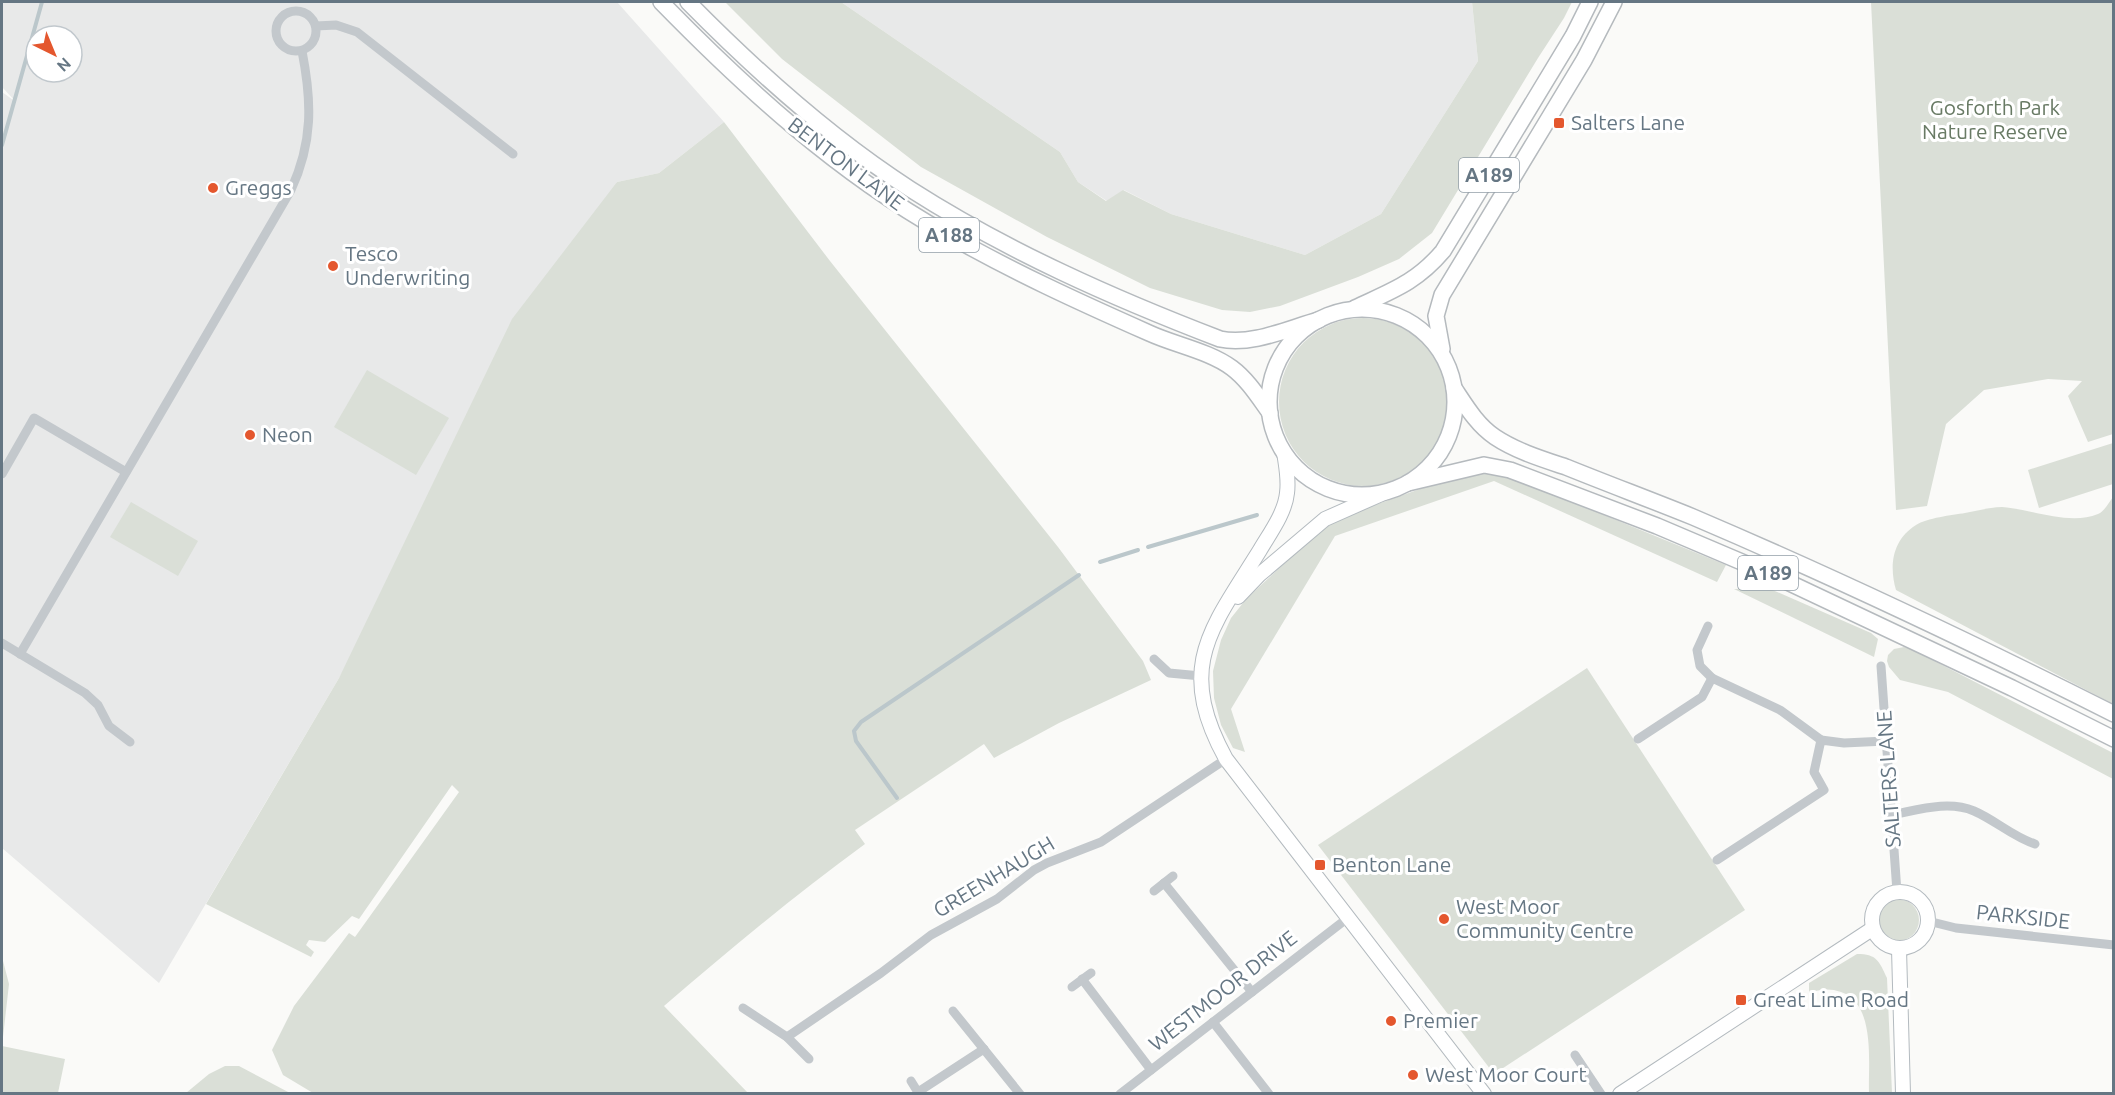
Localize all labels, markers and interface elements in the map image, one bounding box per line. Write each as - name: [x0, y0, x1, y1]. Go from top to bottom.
- north arrow: [24, 24, 84, 84]
- text: N: [54, 54, 75, 76]
- park label: Gosforth Park Nature Reserve: [1922, 95, 2068, 143]
- place label: Salters Lane: [1571, 110, 1685, 134]
- street label: BENTON LANE: [784, 112, 909, 215]
- marker: Salters Lane: [1552, 116, 1566, 130]
- road number: A189: [1459, 158, 1519, 192]
- place label: Greggs: [225, 175, 292, 199]
- marker: Greggs: [206, 181, 220, 195]
- road number: A188: [919, 218, 979, 252]
- place label: Tesco Underwriting: [345, 241, 470, 289]
- marker: Tesco Underwriting: [326, 259, 340, 273]
- place label: Neon: [262, 422, 313, 446]
- marker: Neon: [243, 428, 257, 442]
- road number: A189: [1738, 556, 1798, 590]
- street label: SALTERS LANE: [1871, 710, 1905, 848]
- street label: GREENHAUGH: [929, 831, 1058, 922]
- place label: Benton Lane: [1332, 852, 1451, 876]
- marker: Benton Lane: [1313, 858, 1327, 872]
- place label: West Moor Community Centre: [1456, 894, 1634, 942]
- street label: PARKSIDE: [1975, 899, 2071, 933]
- marker: West Moor Community Centre: [1437, 912, 1451, 926]
- street label: WESTMOOR DRIVE: [1144, 925, 1301, 1055]
- place label: Great Lime Road: [1753, 987, 1909, 1011]
- marker: Great Lime Road: [1734, 993, 1748, 1007]
- place label: Premier: [1403, 1008, 1478, 1032]
- marker: Premier: [1384, 1014, 1398, 1028]
- place label: West Moor Court: [1425, 1062, 1587, 1086]
- marker: West Moor Court: [1406, 1068, 1420, 1082]

